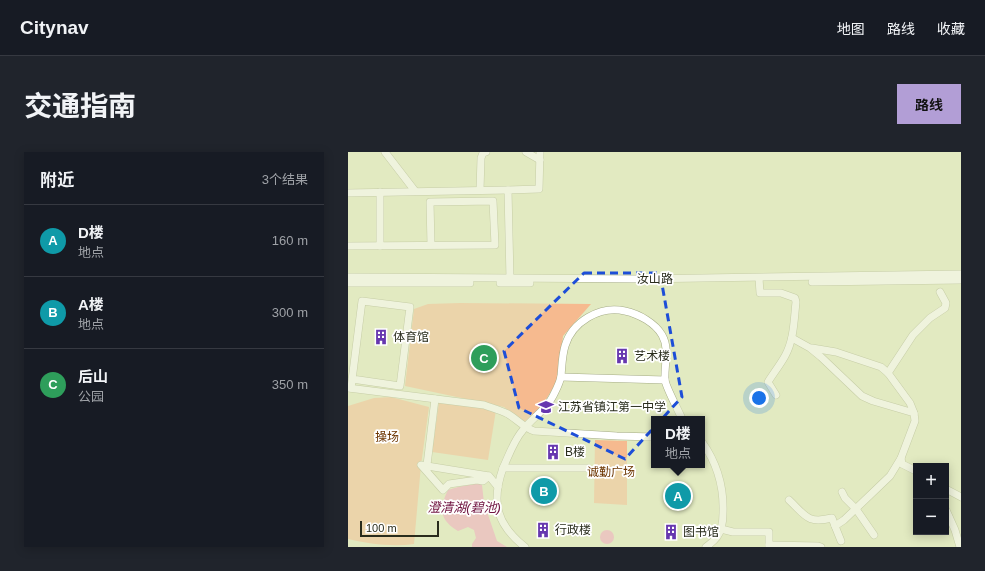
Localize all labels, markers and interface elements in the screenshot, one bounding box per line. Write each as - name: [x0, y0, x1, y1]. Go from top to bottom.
- text: Citynav: [20, 17, 89, 38]
- text: 地图: [837, 21, 865, 37]
- text: 路线: [887, 21, 915, 37]
- text: 收藏: [937, 21, 965, 37]
- button: 路线: [897, 84, 961, 124]
- text: 交通指南: [24, 91, 136, 122]
- text: 附近: [40, 171, 74, 190]
- text: 3个结果: [262, 172, 308, 187]
- text: D楼: [78, 224, 104, 241]
- text: A: [48, 233, 58, 248]
- text: 160 m: [272, 233, 308, 248]
- text: 地点: [78, 245, 104, 260]
- street label: 汝山路: [637, 272, 673, 286]
- text: A楼: [78, 296, 104, 313]
- text: B: [48, 305, 58, 320]
- text: 300 m: [272, 305, 308, 320]
- text: 地点: [78, 317, 104, 332]
- building icon: 体育馆: [372, 328, 390, 346]
- place label: 体育馆: [393, 330, 429, 344]
- pin: C: [471, 343, 497, 373]
- building icon: 艺术楼: [613, 347, 631, 365]
- place label: 艺术楼: [634, 349, 670, 363]
- text: 后山: [78, 368, 108, 385]
- text: C: [48, 377, 58, 392]
- text: 350 m: [272, 377, 308, 392]
- your location: [749, 388, 769, 408]
- text: 公园: [78, 389, 104, 404]
- school or university icon: 江苏省镇江第一中学: [537, 398, 555, 416]
- place label: 江苏省镇江第一中学: [558, 400, 666, 414]
- popup: [651, 416, 705, 468]
- text: D楼: [665, 425, 691, 442]
- park label: 操场: [375, 430, 399, 444]
- building icon: B楼: [544, 443, 562, 461]
- place label: B楼: [565, 445, 585, 459]
- text: 地点: [665, 446, 691, 461]
- map controls: [913, 463, 949, 535]
- button: +: [913, 463, 949, 499]
- park label: 诚勤广场: [587, 465, 635, 479]
- pin: B: [531, 476, 557, 506]
- pin: A: [665, 481, 691, 511]
- button: −: [913, 499, 949, 535]
- water label: 澄清湖(碧池): [427, 500, 501, 515]
- scale bar: [360, 519, 439, 538]
- building icon: 行政楼: [534, 521, 552, 539]
- text: 100 m: [366, 522, 397, 534]
- place label: 行政楼: [555, 523, 591, 537]
- building icon: 图书馆: [662, 523, 680, 541]
- place label: 图书馆: [683, 525, 719, 539]

